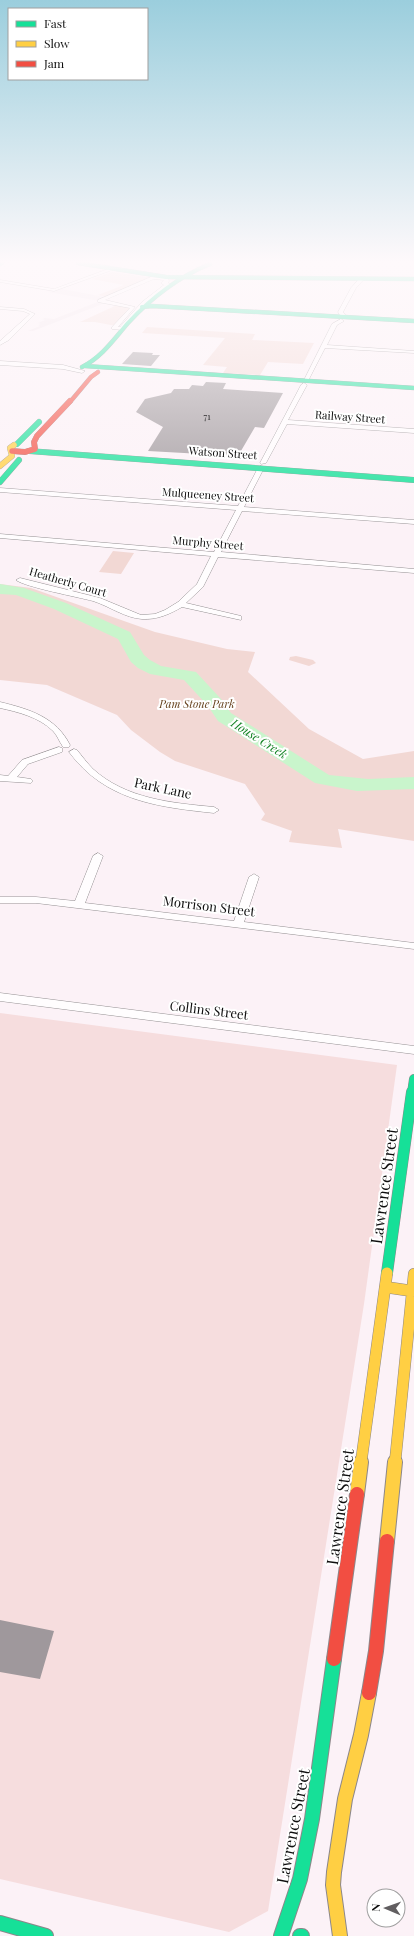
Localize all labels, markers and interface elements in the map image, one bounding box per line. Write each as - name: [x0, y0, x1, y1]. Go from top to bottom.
- legend: [8, 8, 148, 80]
- text: Fast: [44, 15, 67, 31]
- text: Slow: [44, 35, 70, 51]
- text: Jam: [43, 55, 65, 71]
- street label: Railway Street: [314, 407, 386, 426]
- house number: 71: [204, 410, 211, 422]
- street label: Watson Street: [187, 443, 258, 462]
- street label: Mulqueeney Street: [162, 484, 255, 505]
- street label: Murphy Street: [172, 532, 244, 553]
- street label: Heatherly Court: [28, 563, 109, 600]
- park label: Pam Stone Park: [158, 696, 235, 711]
- water label: House Creek: [227, 714, 291, 762]
- street label: Park Lane: [133, 773, 194, 802]
- street label: Morrison Street: [162, 891, 256, 920]
- street label: Collins Street: [169, 996, 250, 1023]
- street label: Lawrence Street: [365, 1126, 402, 1245]
- street label: Lawrence Street: [321, 1447, 358, 1566]
- street label: Lawrence Street: [271, 1766, 314, 1885]
- north arrow: [366, 1888, 406, 1928]
- text: N: [368, 1903, 383, 1912]

